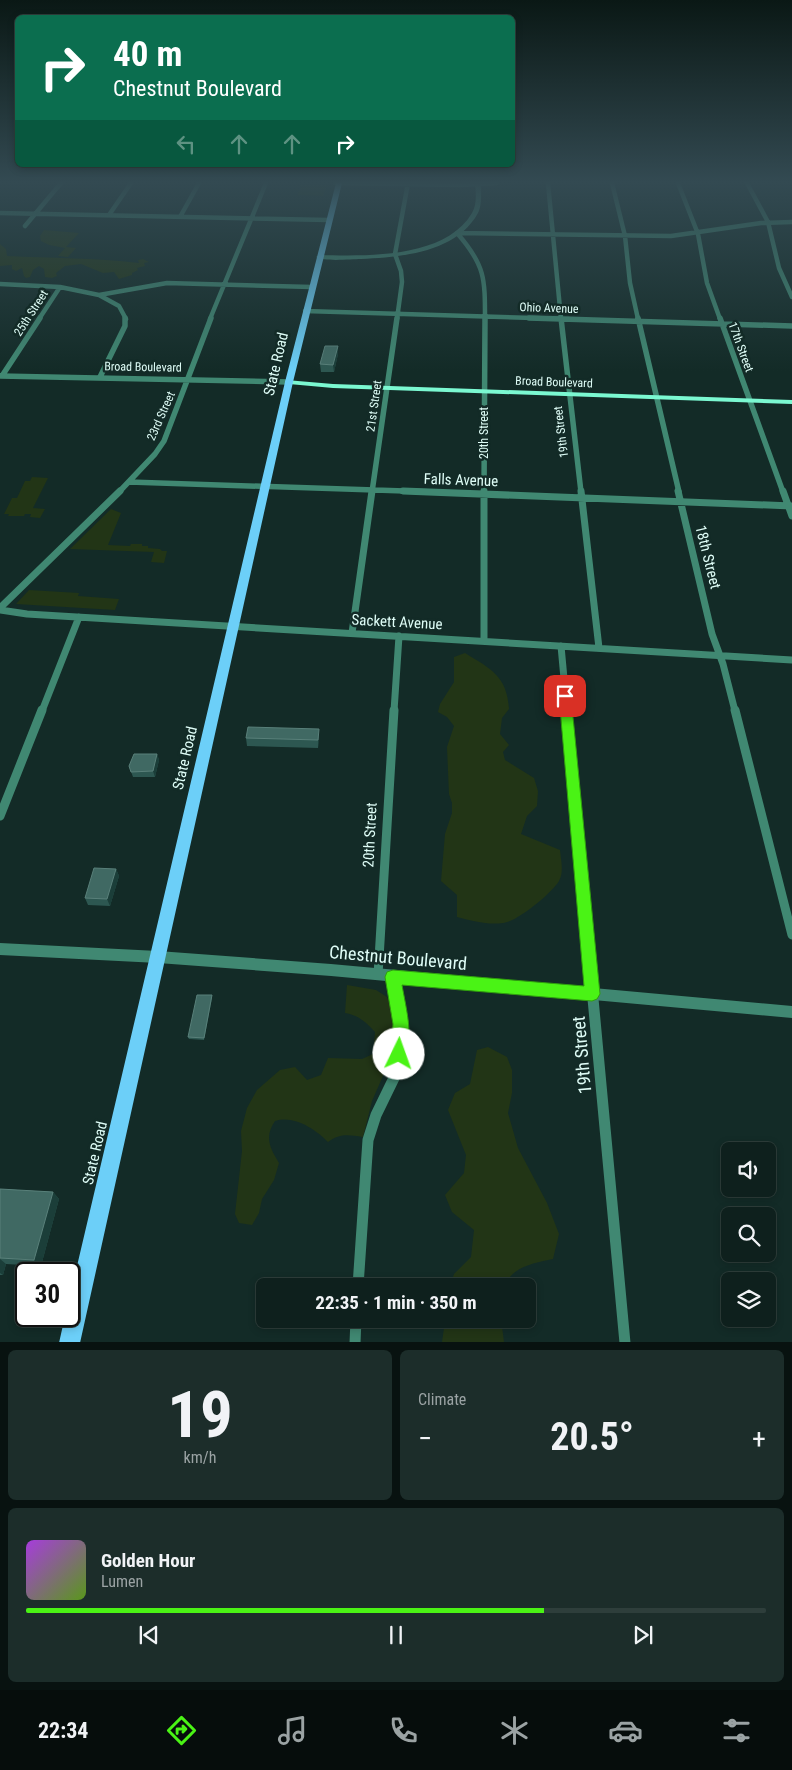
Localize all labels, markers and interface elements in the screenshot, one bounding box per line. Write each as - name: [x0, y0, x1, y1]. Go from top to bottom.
- text: 40 m: [113, 34, 182, 75]
- icon: right: [30, 35, 95, 100]
- text: Chestnut Boulevard: [113, 76, 282, 101]
- icon: left: [172, 130, 200, 158]
- icon: ahead: [225, 130, 253, 158]
- icon: ahead: [278, 130, 306, 158]
- icon: right: [331, 130, 359, 158]
- street label: 25th Street: [11, 287, 51, 339]
- street label: Ohio Avenue: [519, 300, 579, 316]
- street label: 17th Street: [726, 320, 757, 374]
- street label: State Road: [260, 331, 292, 397]
- street label: Broad Boulevard: [104, 359, 182, 375]
- street label: Broad Boulevard: [515, 374, 593, 390]
- street label: 21st Street: [363, 379, 385, 433]
- street label: 23rd Street: [144, 389, 178, 443]
- street label: 19th Street: [551, 405, 571, 459]
- street label: 20th Street: [477, 407, 491, 459]
- street label: Falls Avenue: [423, 470, 499, 490]
- street label: 18th Street: [691, 523, 725, 591]
- street label: Sackett Avenue: [351, 611, 443, 633]
- pin: [544, 675, 586, 717]
- icon: arrive: [551, 682, 579, 710]
- street label: State Road: [169, 725, 201, 791]
- street label: 20th Street: [359, 802, 381, 868]
- street label: Chestnut Boulevard: [328, 941, 468, 974]
- street label: 19th Street: [568, 1015, 595, 1095]
- position arrow: [372, 1027, 424, 1079]
- street label: State Road: [79, 1120, 111, 1186]
- map controls: [721, 1142, 776, 1327]
- button: sound: [721, 1142, 776, 1197]
- button: search: [721, 1207, 776, 1262]
- speed limit sign: 30: [15, 1262, 80, 1327]
- button: layers: [721, 1272, 776, 1327]
- text: 22:35 · 1 min · 350 m: [315, 1291, 477, 1314]
- text: 19: [167, 1377, 233, 1453]
- text: Climate: [418, 1390, 466, 1409]
- text: 20.5°: [550, 1415, 634, 1459]
- text: −: [418, 1422, 432, 1455]
- text: +: [752, 1422, 766, 1455]
- text: km/h: [184, 1448, 216, 1467]
- text: Golden Hour: [101, 1549, 195, 1572]
- text: Lumen: [101, 1572, 143, 1591]
- icon: previous: [135, 1621, 163, 1649]
- icon: pause: [382, 1621, 410, 1649]
- icon: next: [629, 1621, 657, 1649]
- icon: directions: [164, 1713, 199, 1748]
- icon: music: [275, 1713, 310, 1748]
- icon: phone: [386, 1713, 421, 1748]
- icon: climate: [497, 1713, 532, 1748]
- icon: car: [608, 1713, 643, 1748]
- icon: filters: [719, 1713, 754, 1748]
- text: 22:34: [38, 1718, 88, 1743]

